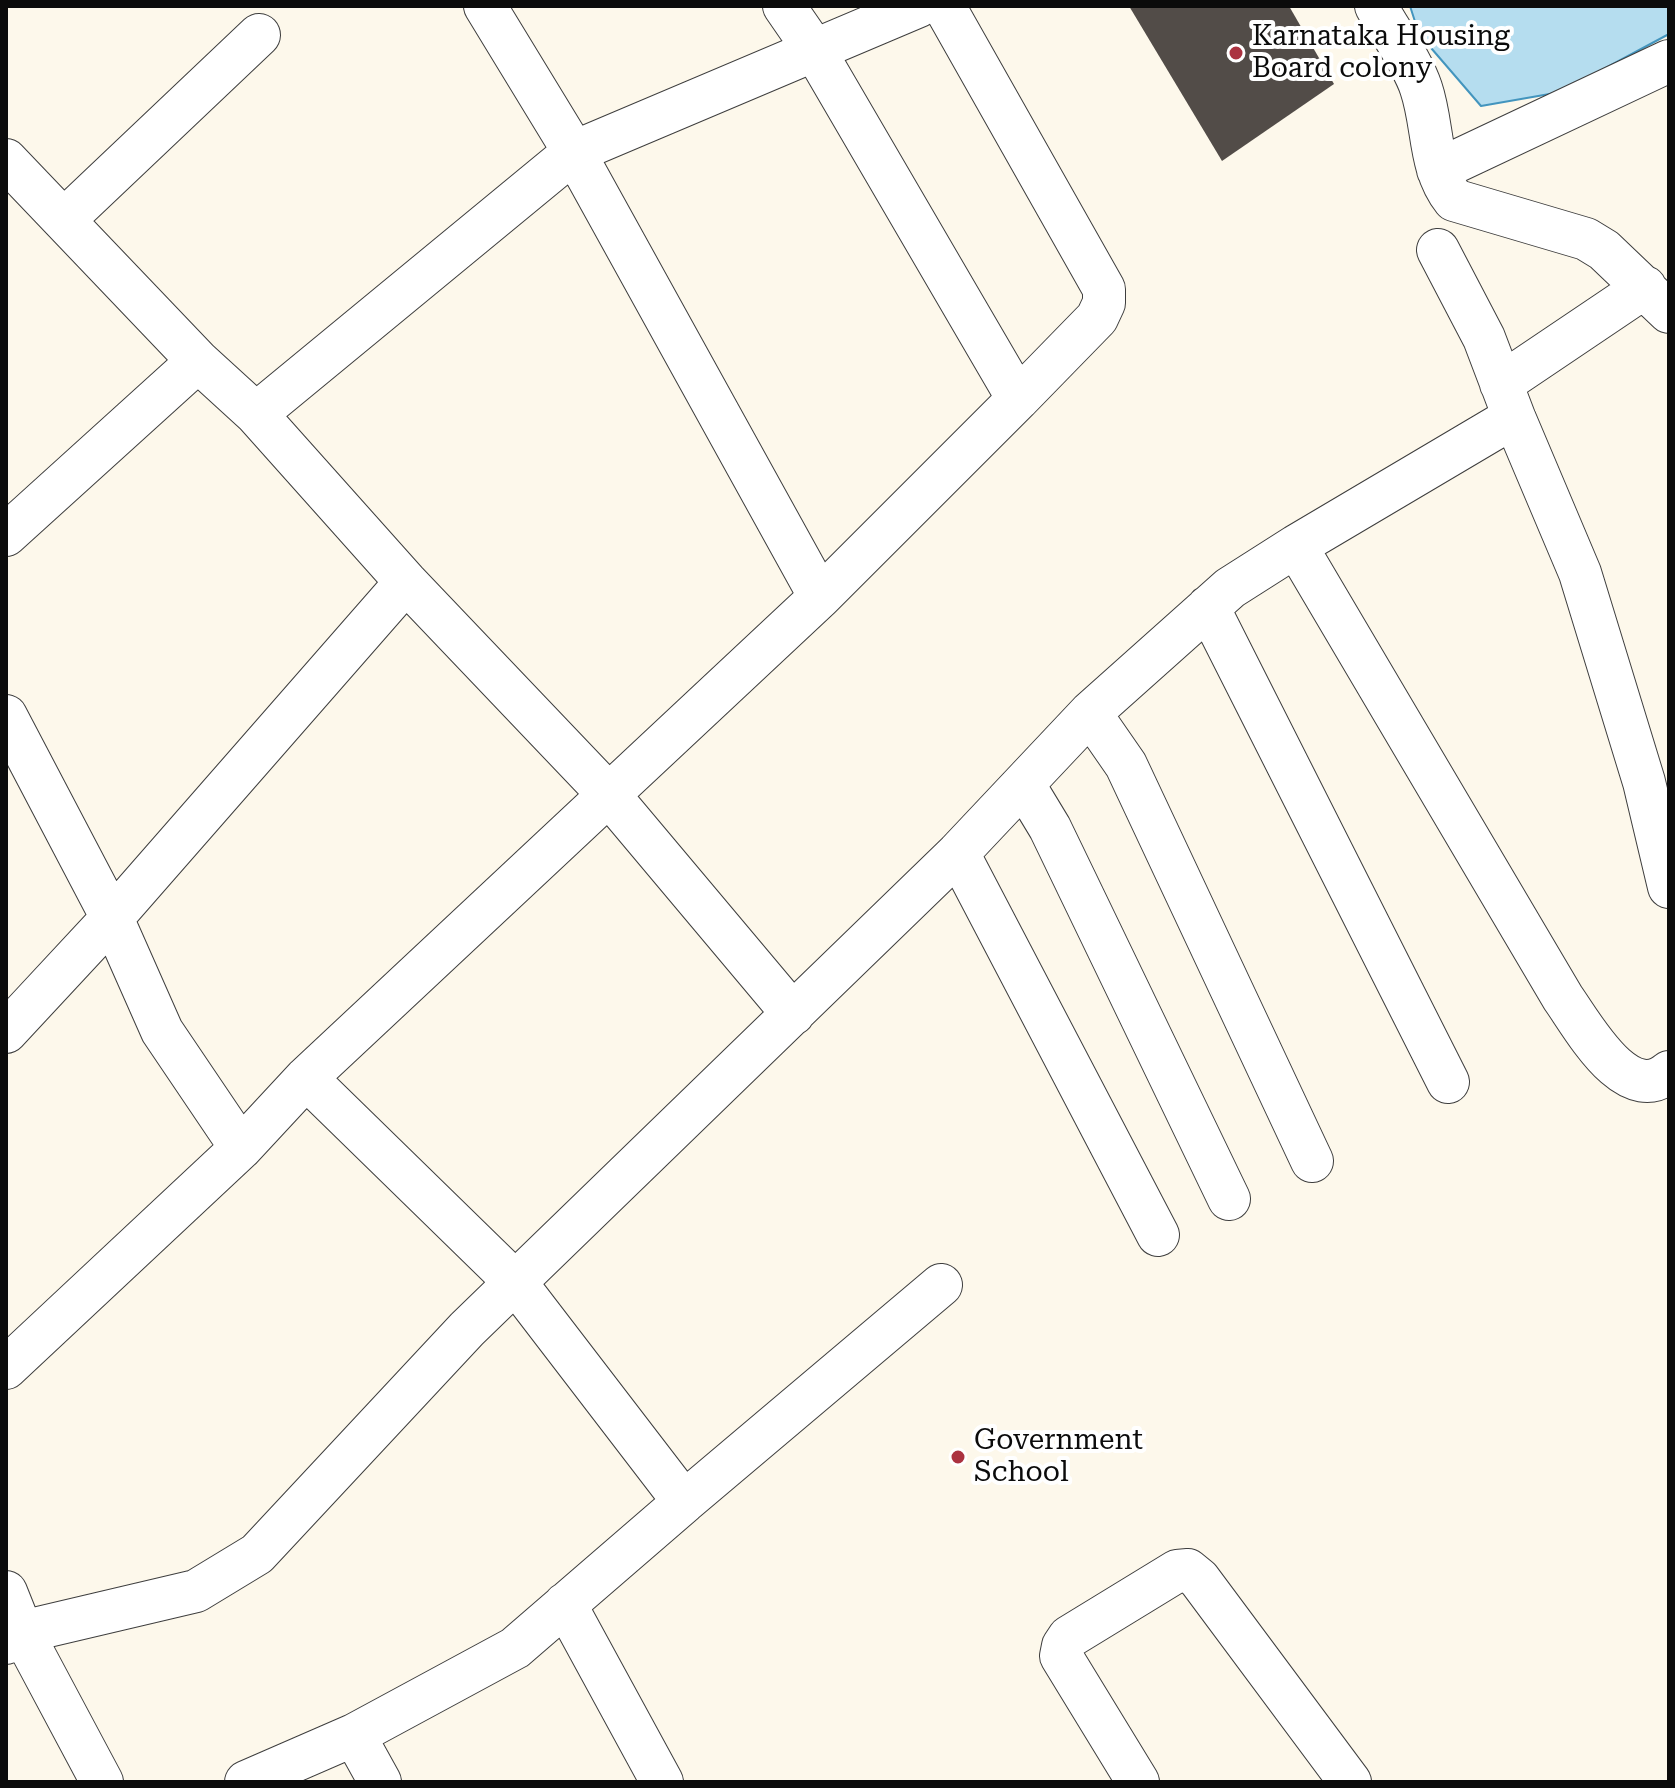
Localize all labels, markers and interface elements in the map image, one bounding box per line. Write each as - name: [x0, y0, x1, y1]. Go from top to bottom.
- place label: Karnataka Housing Board colony: [1252, 20, 1510, 86]
- marker: Karnataka Housing Board colony: [1227, 44, 1245, 62]
- place label: Government School: [974, 1424, 1143, 1490]
- marker: Government School: [949, 1448, 967, 1466]

